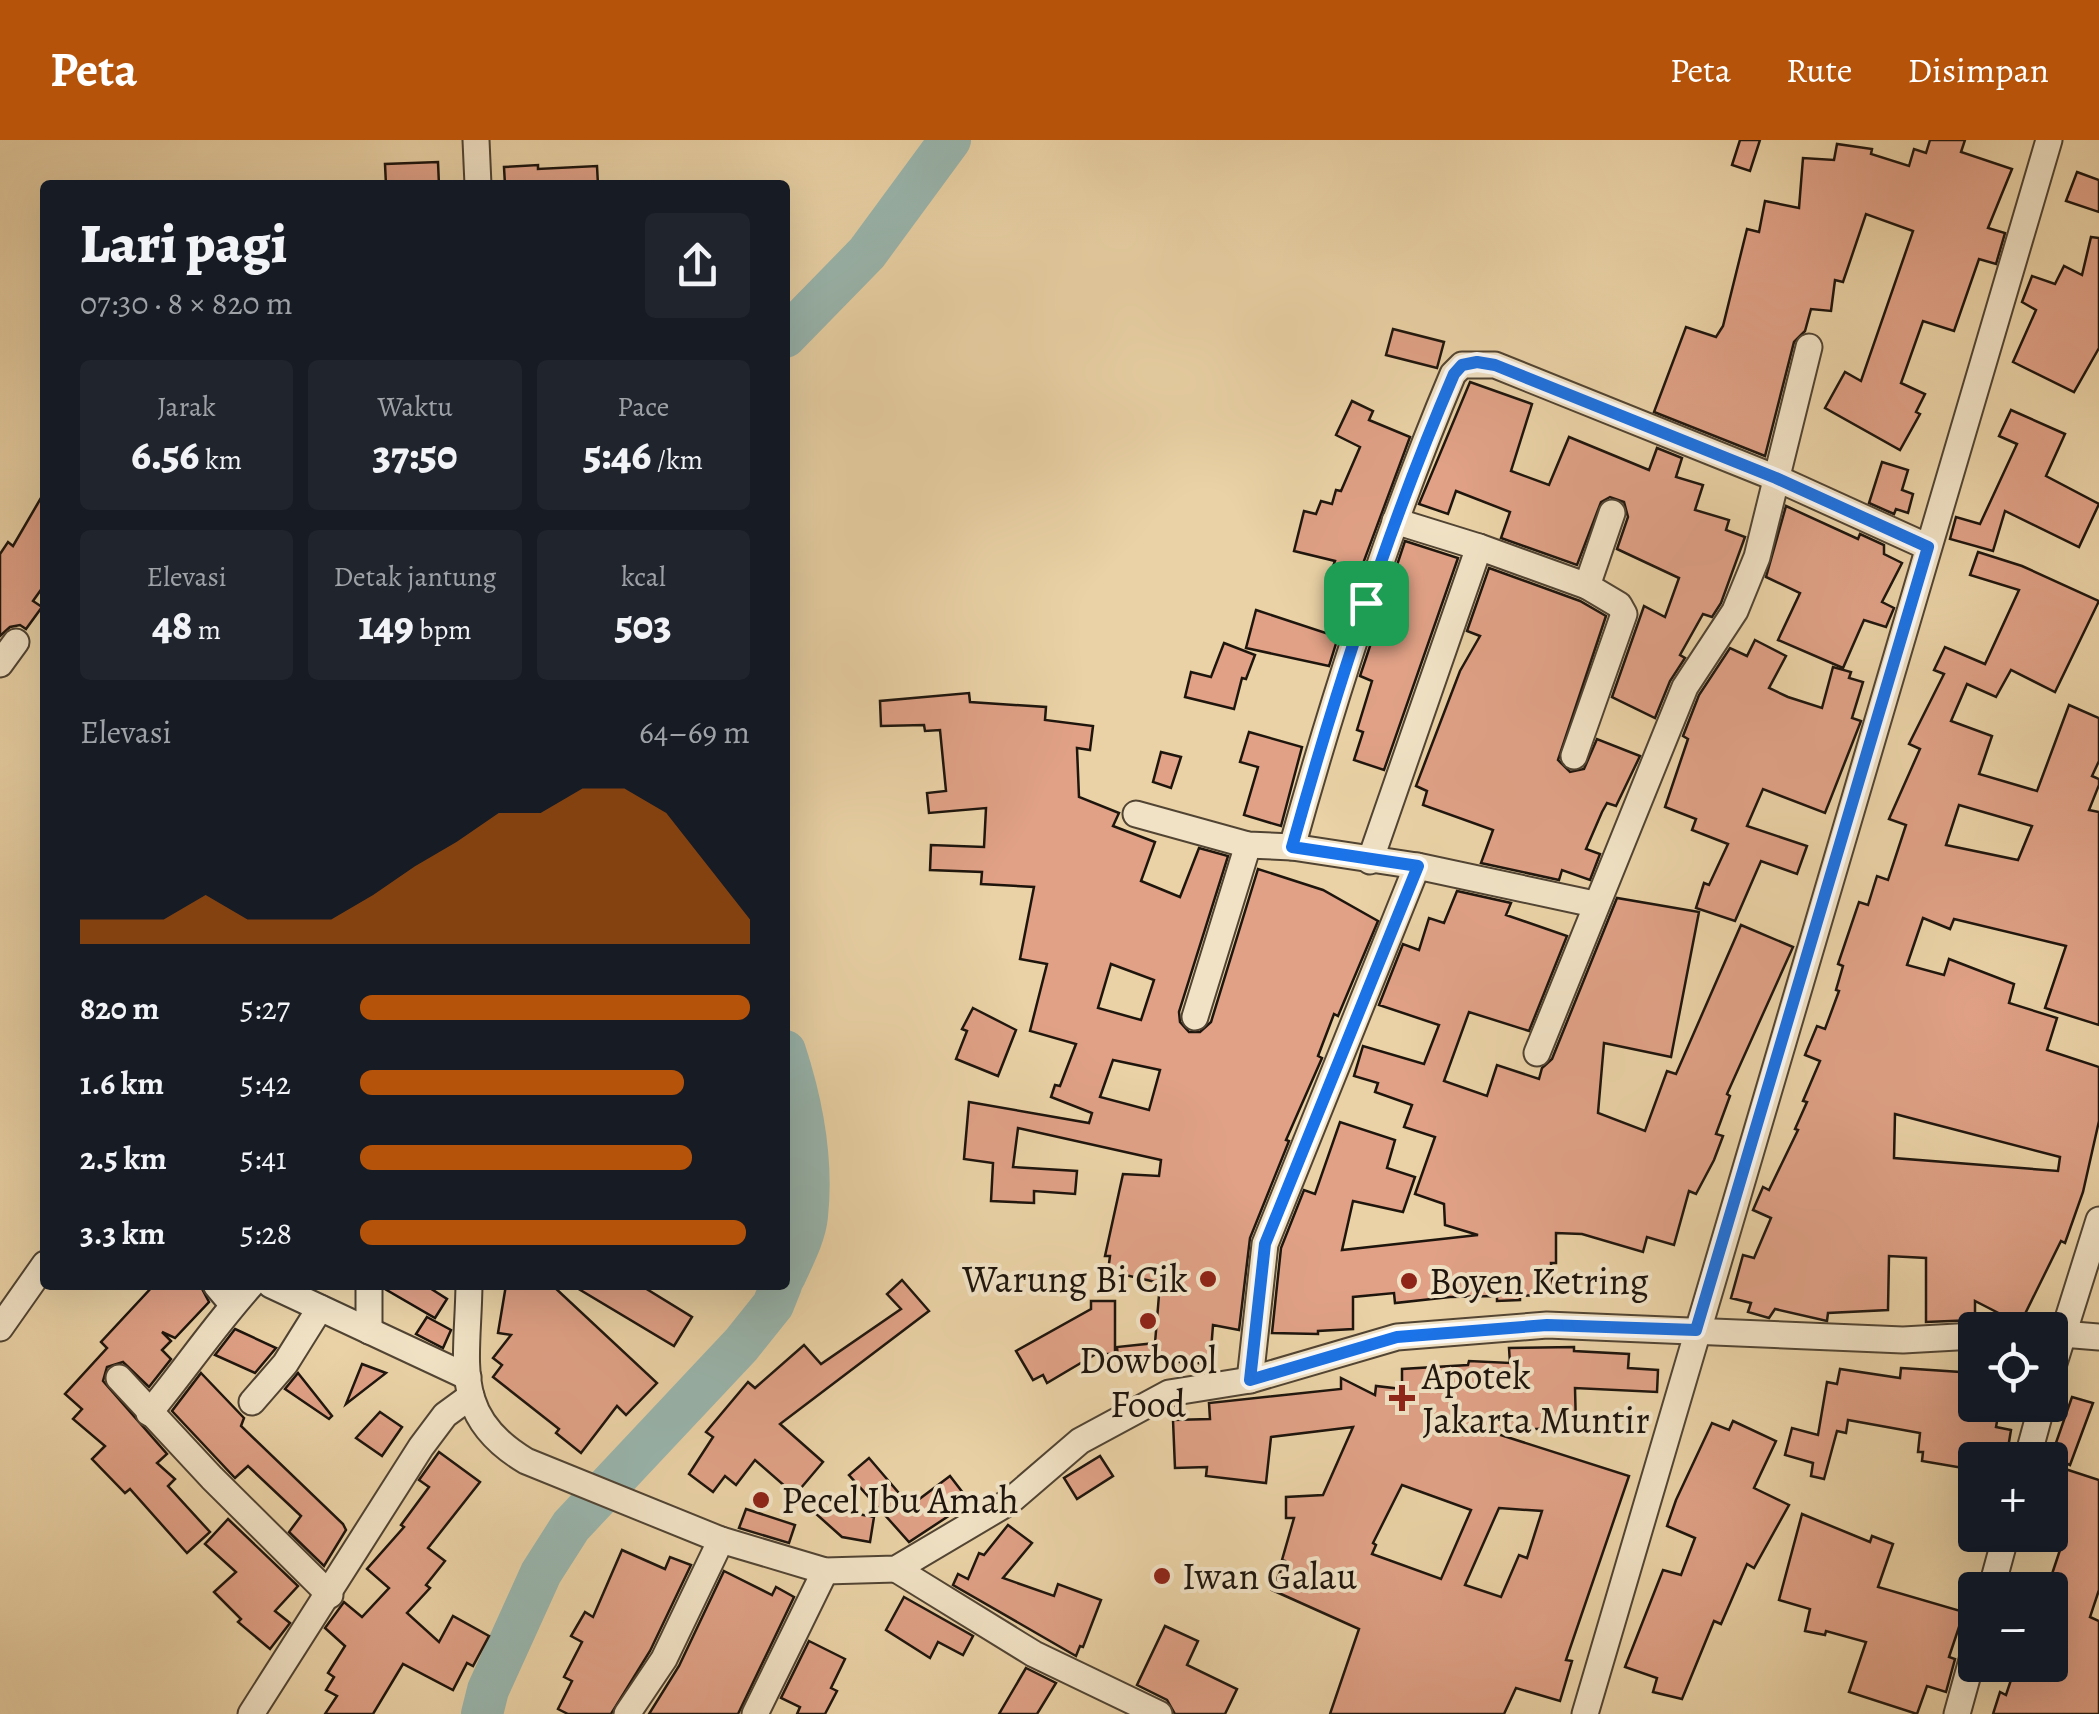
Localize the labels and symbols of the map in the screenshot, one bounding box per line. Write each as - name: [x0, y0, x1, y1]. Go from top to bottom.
- pin: [1324, 561, 1409, 646]
- place label: Warung Bi Cik: [961, 1253, 1188, 1305]
- place label: Boyen Ketring: [1429, 1255, 1649, 1307]
- marker: Warung Bi Cik: [1197, 1268, 1219, 1290]
- marker: Boyen Ketring: [1398, 1270, 1420, 1292]
- marker: Dowbool Food: [1137, 1310, 1159, 1332]
- place label: Dowbool Food: [1079, 1334, 1217, 1430]
- place label: Apotek Jakarta Muntir: [1421, 1350, 1650, 1446]
- marker: Apotek Jakarta Muntir: [1391, 1387, 1413, 1409]
- place label: Pecel Ibu Amah: [781, 1474, 1019, 1526]
- marker: Pecel Ibu Amah: [750, 1489, 772, 1511]
- place label: Iwan Galau: [1182, 1550, 1357, 1602]
- marker: Iwan Galau: [1151, 1565, 1173, 1587]

